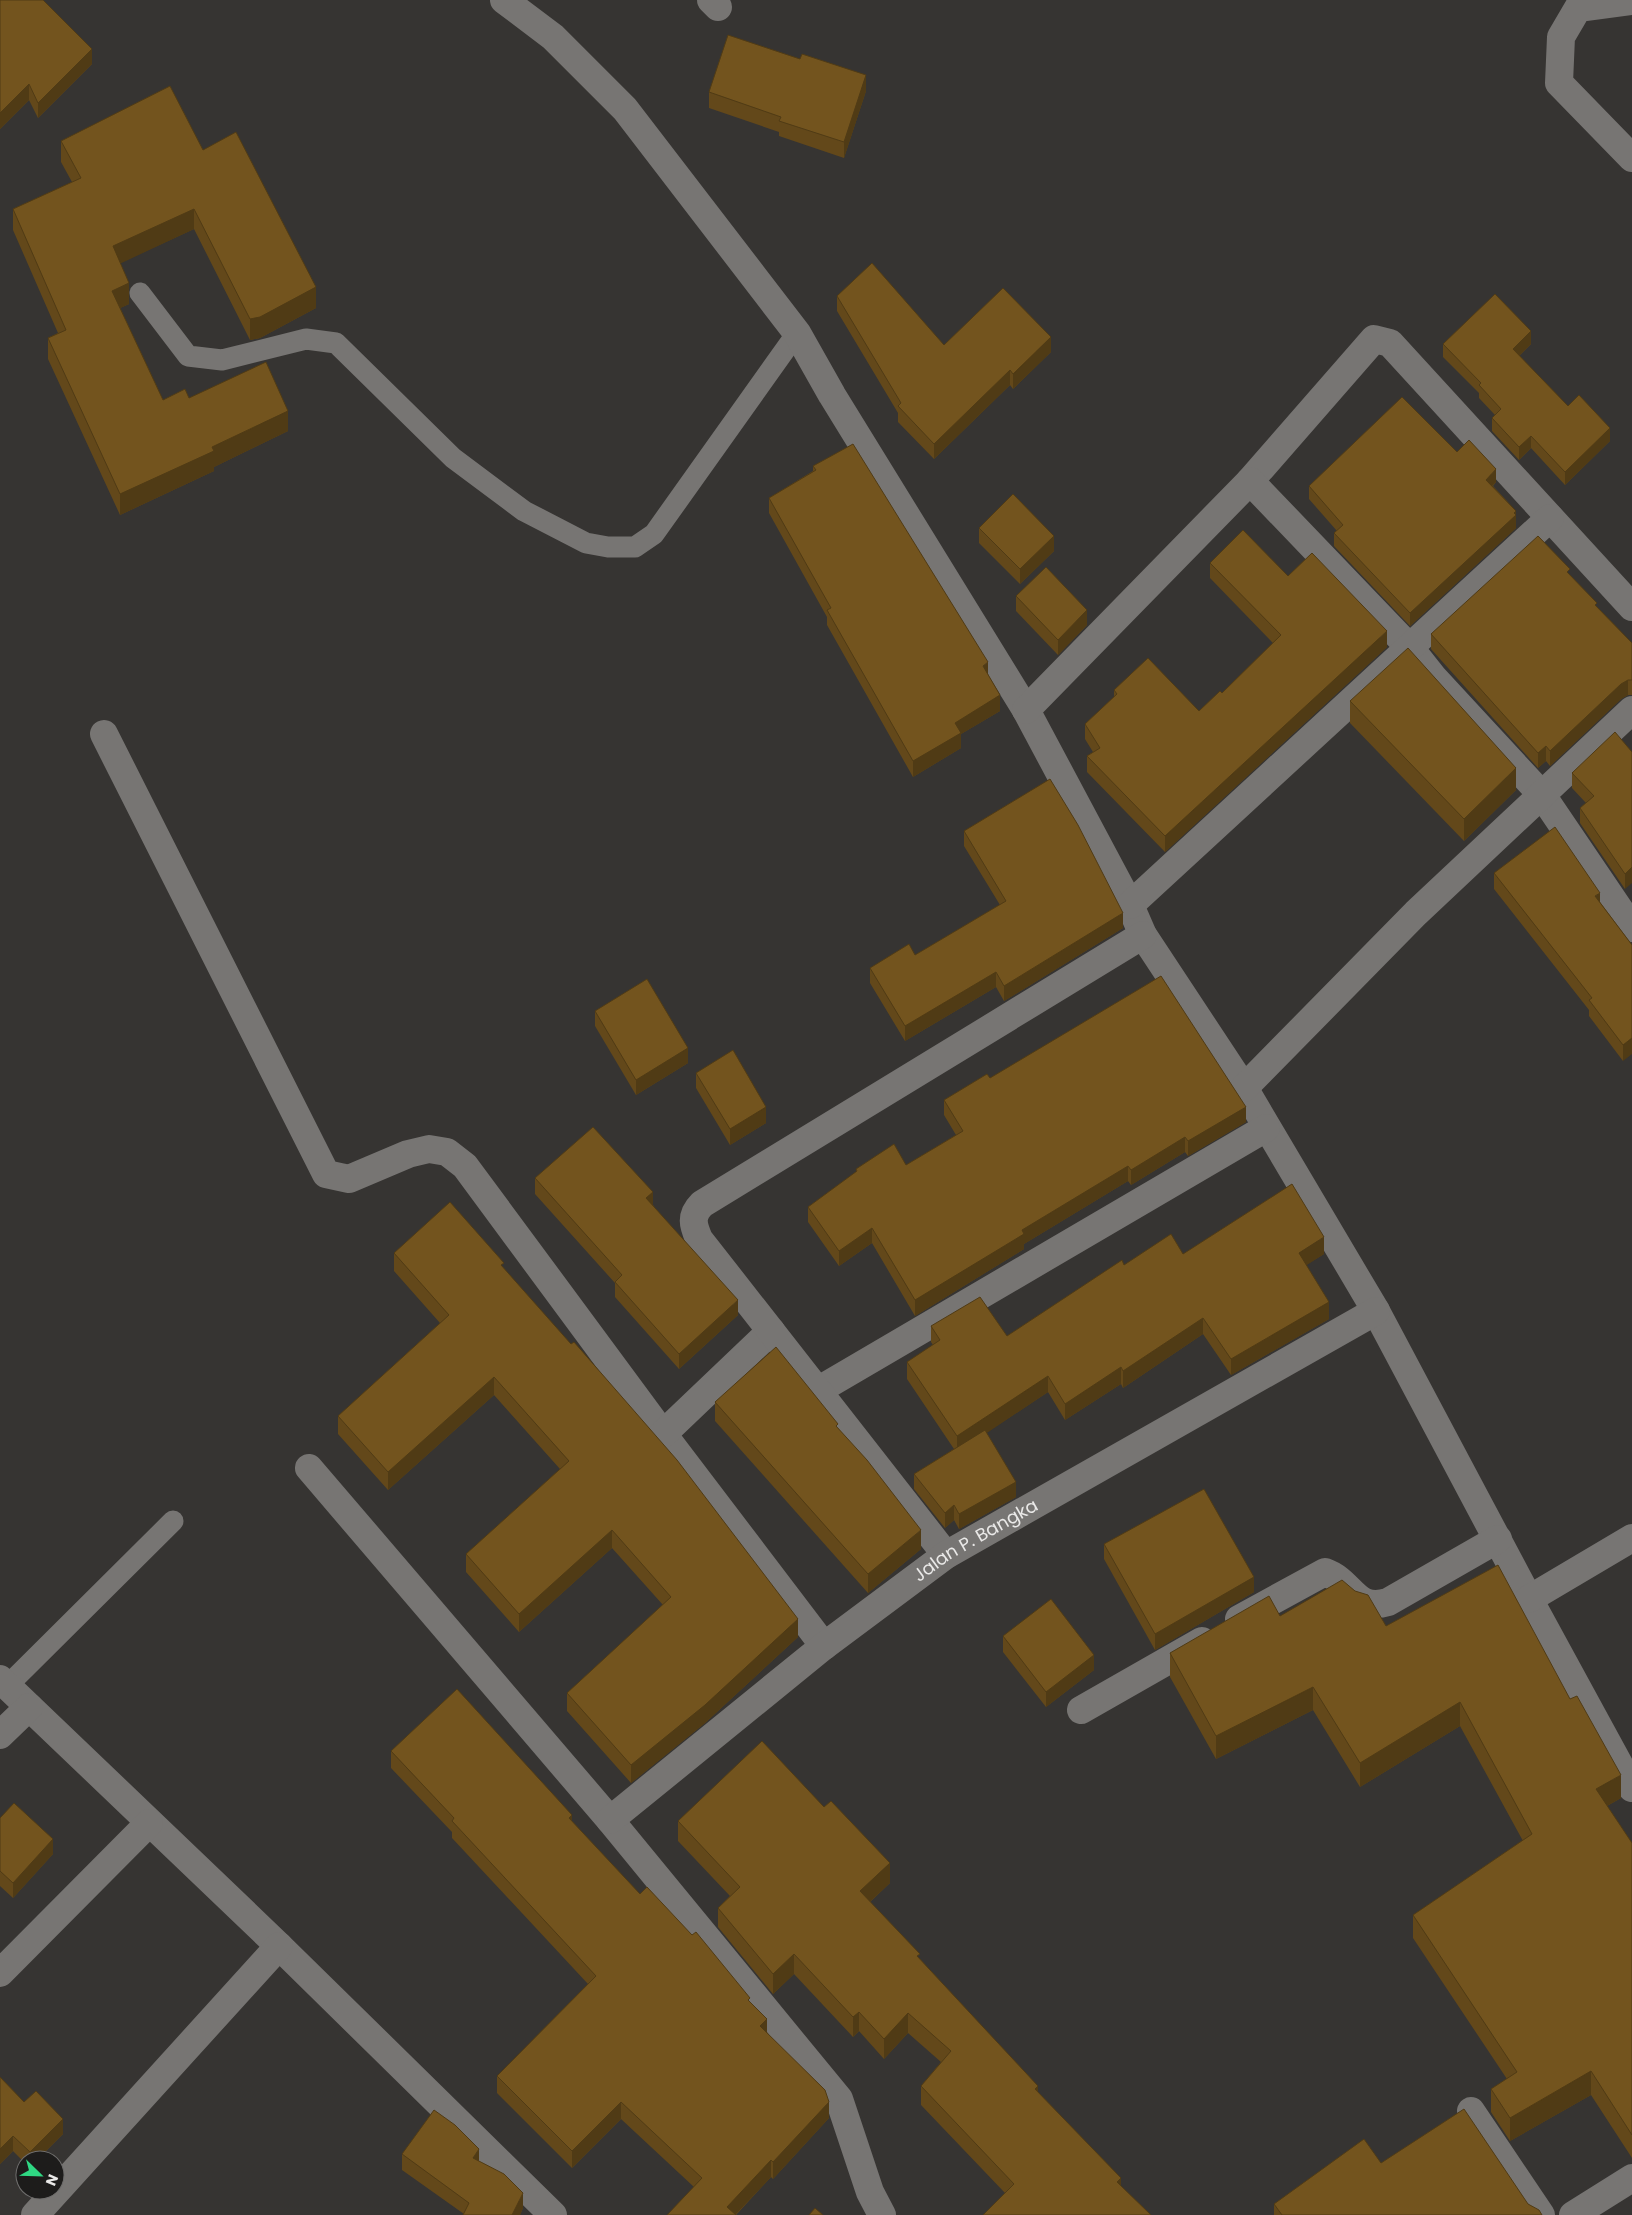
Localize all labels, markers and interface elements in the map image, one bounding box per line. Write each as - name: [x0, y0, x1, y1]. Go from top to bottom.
- street label: Jalan P. Bangka: [908, 1492, 1042, 1587]
- north arrow: [15, 2150, 65, 2200]
- text: N: [41, 2171, 63, 2189]

